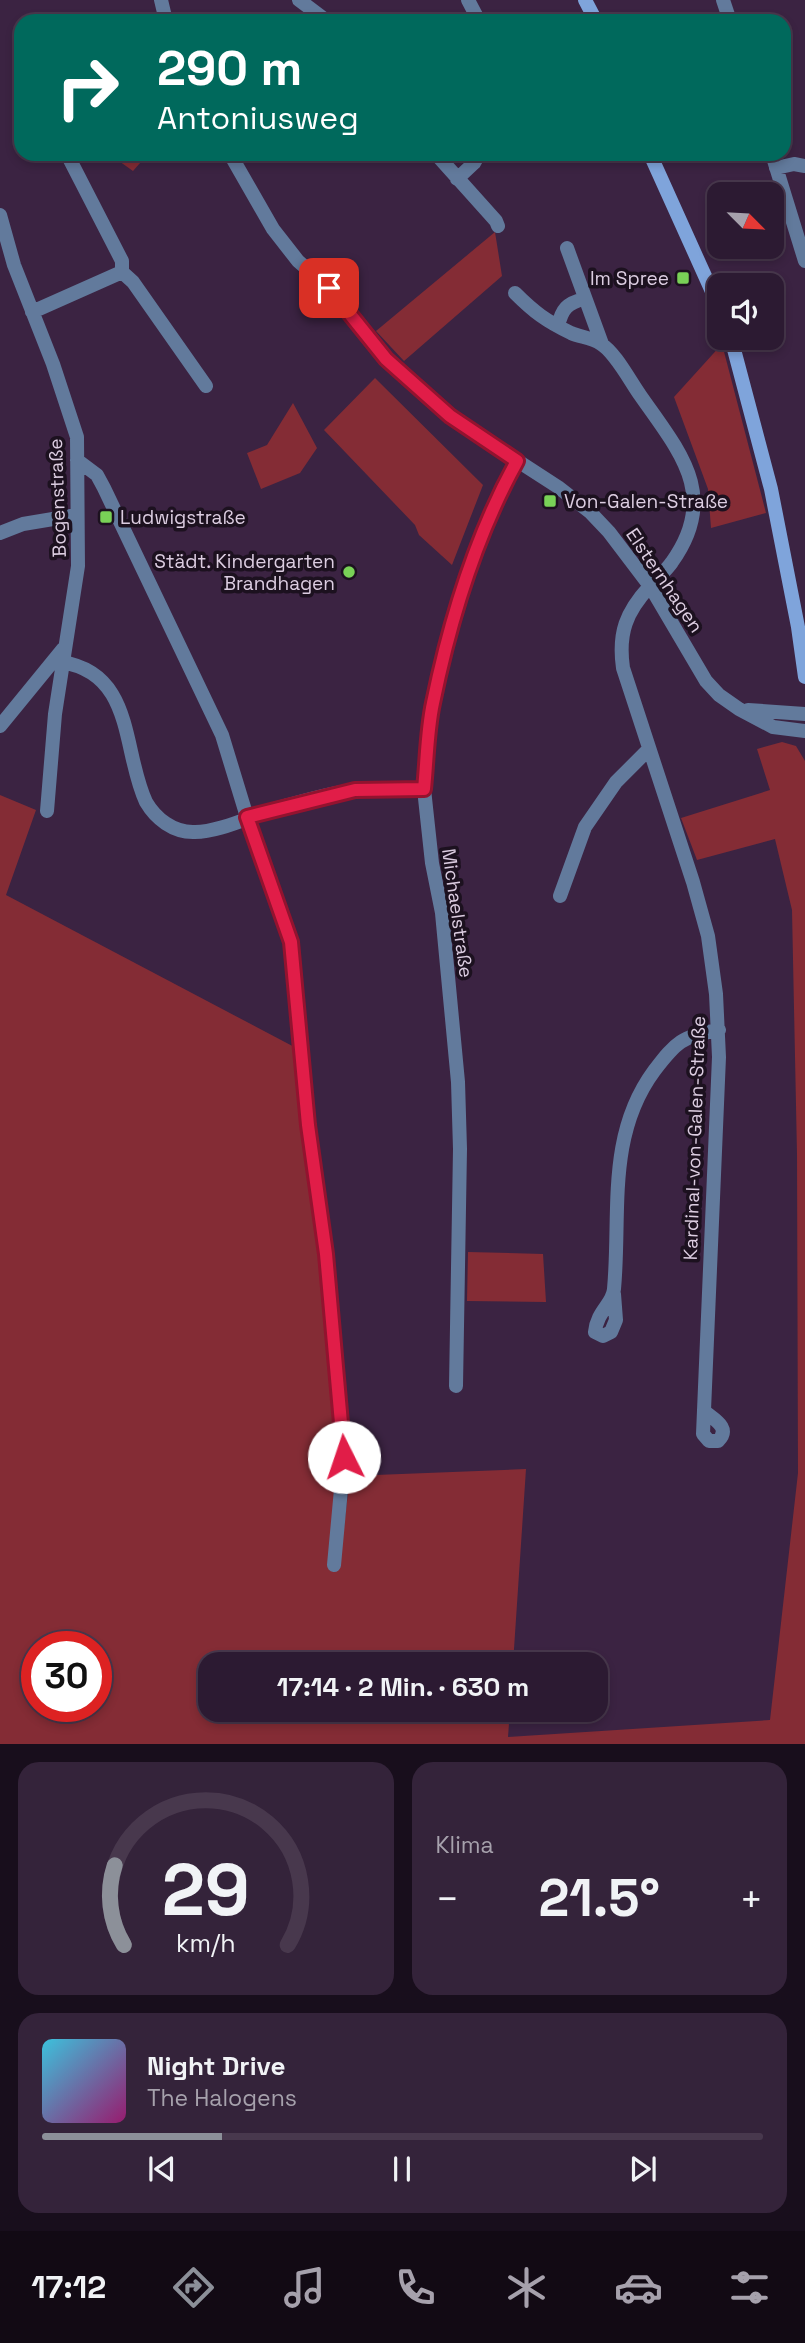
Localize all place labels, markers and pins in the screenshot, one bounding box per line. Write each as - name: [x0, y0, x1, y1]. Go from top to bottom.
- pin: [299, 258, 359, 318]
- place label: Im Spree: [590, 266, 669, 291]
- marker: Im Spree: [675, 270, 691, 286]
- place label: Von-Galen-Straße: [564, 489, 728, 514]
- marker: Von-Galen-Straße: [542, 493, 558, 509]
- place label: Ludwigstraße: [120, 505, 246, 530]
- marker: Ludwigstraße: [98, 509, 114, 525]
- place label: Städt. Kindergarten Brandhagen: [154, 549, 335, 596]
- marker: Städt. Kindergarten Brandhagen: [341, 564, 357, 580]

